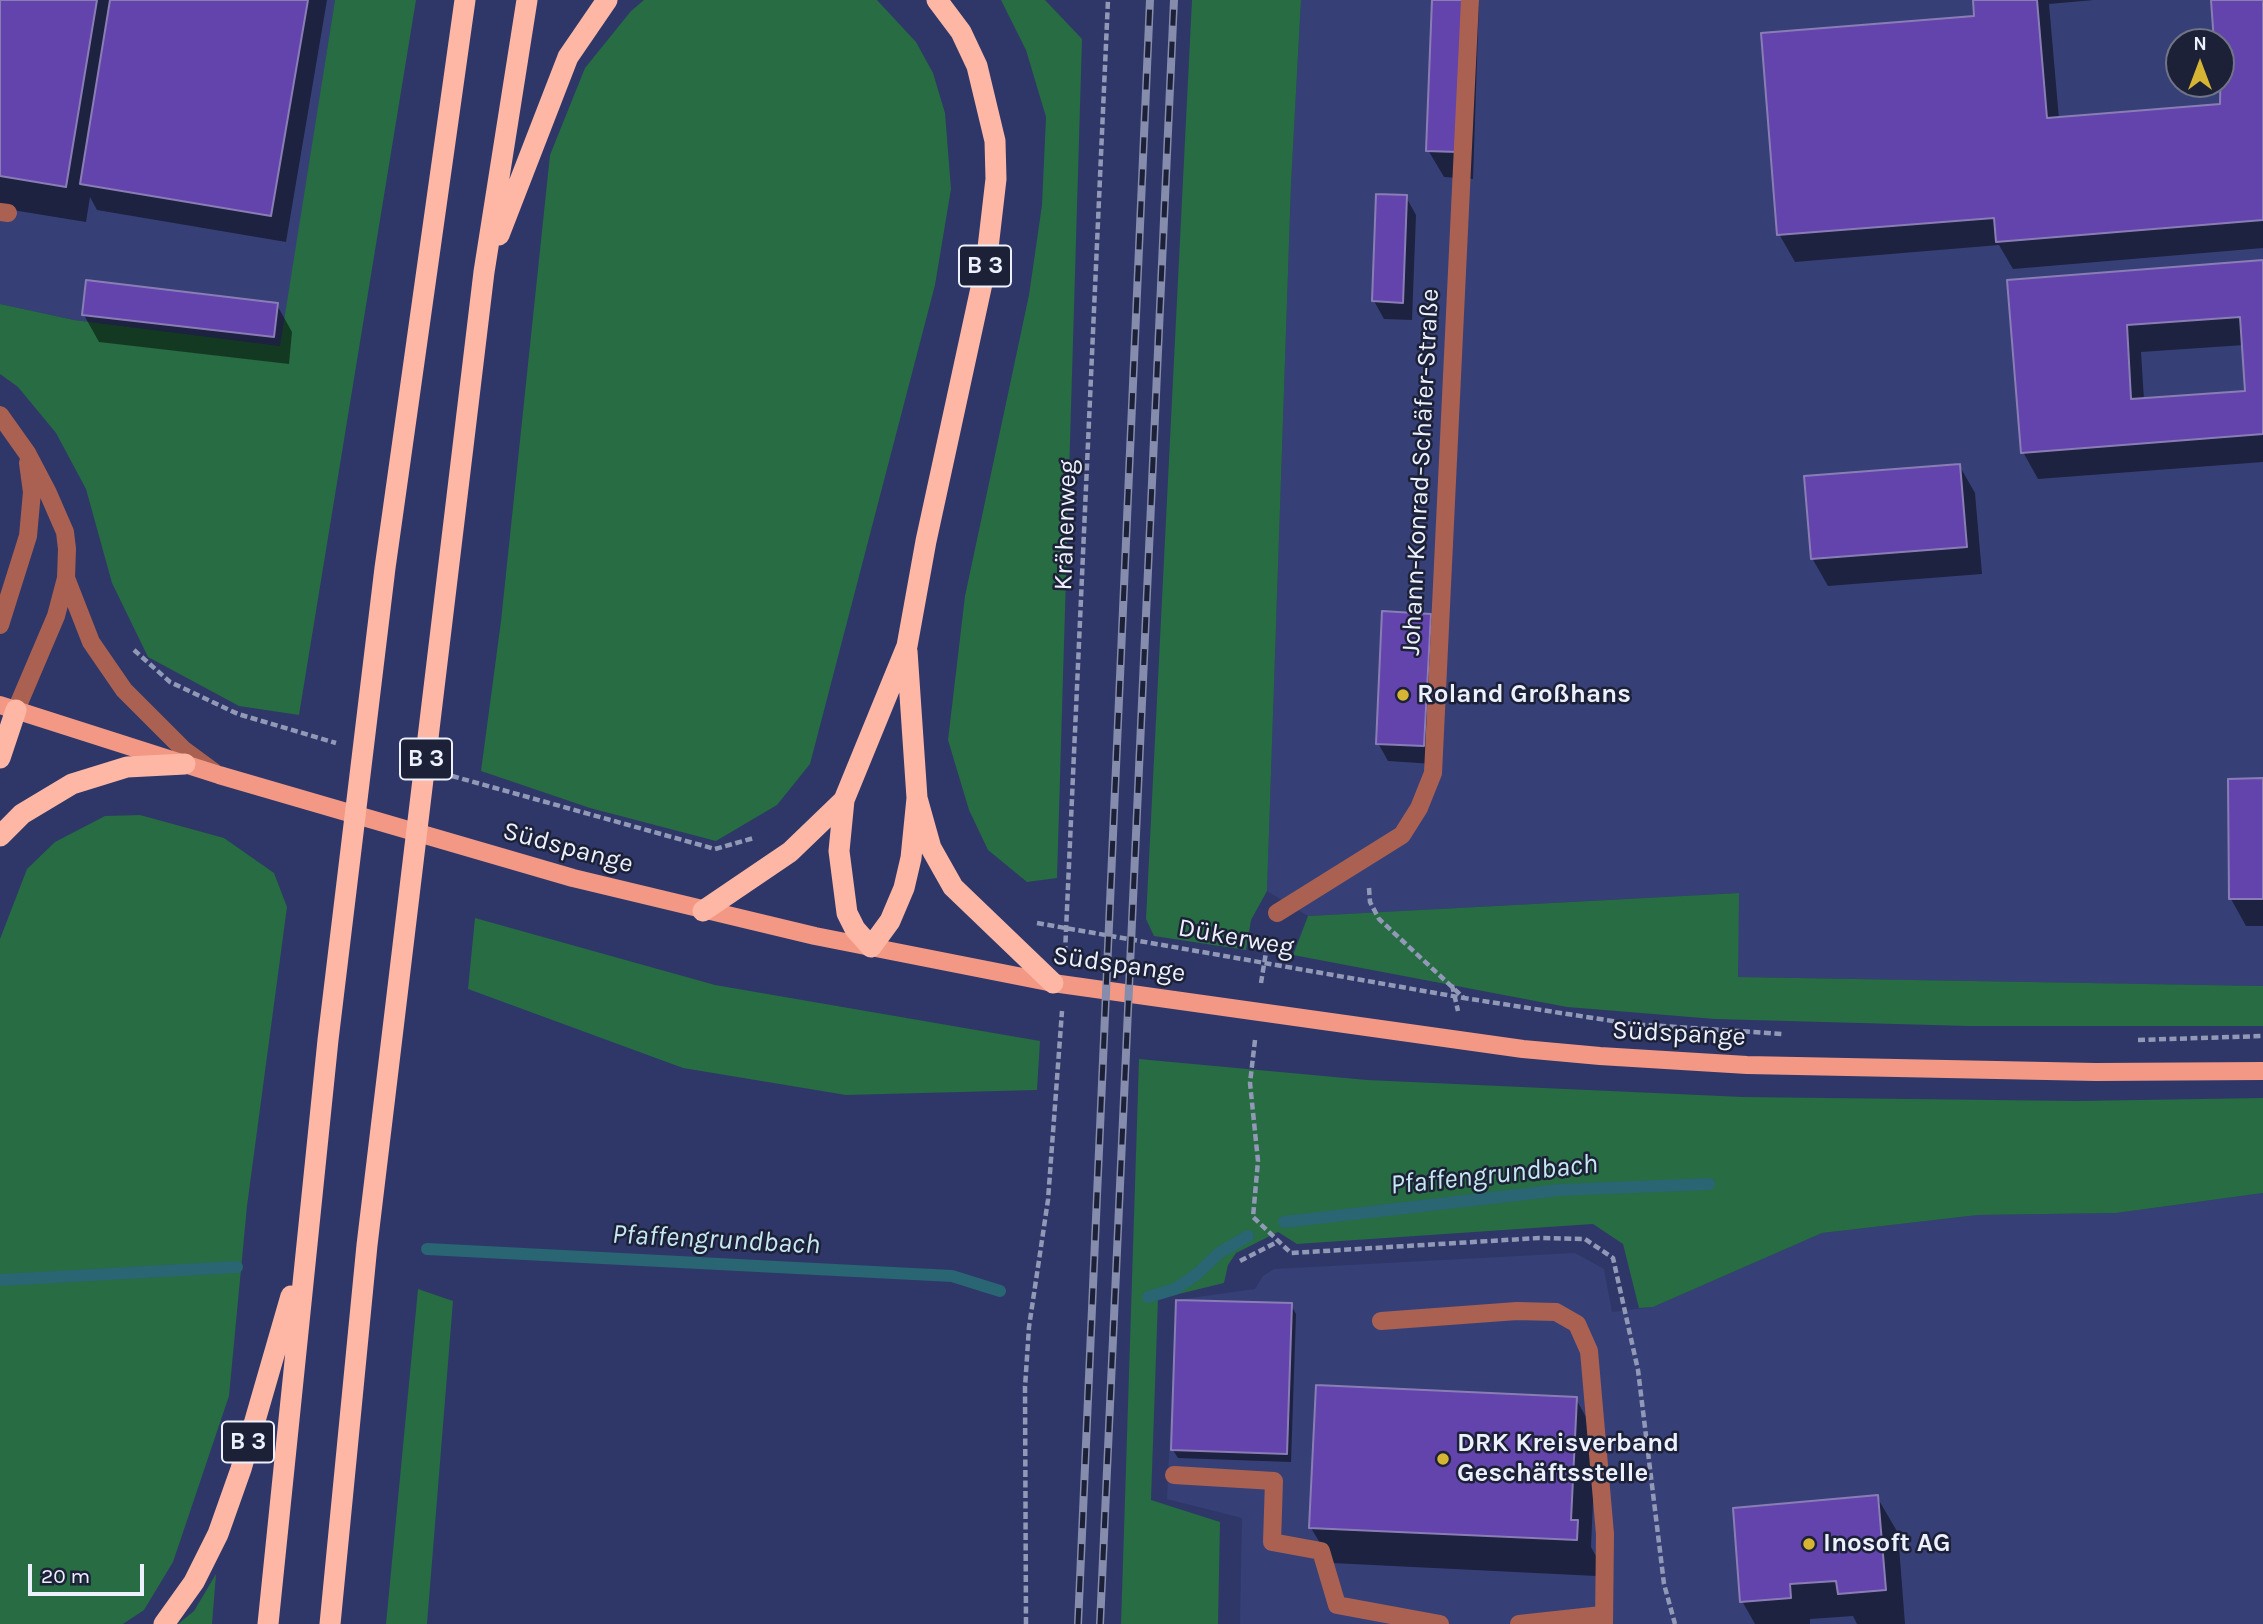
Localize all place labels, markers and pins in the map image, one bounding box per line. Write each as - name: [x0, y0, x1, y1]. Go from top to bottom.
- place label: Roland Großhans: [1417, 679, 1631, 711]
- marker: Roland Großhans: [1395, 687, 1411, 703]
- place label: DRK Kreisverband Geschäftsstelle: [1457, 1428, 1679, 1490]
- marker: DRK Kreisverband Geschäftsstelle: [1435, 1451, 1451, 1467]
- place label: Inosoft AG: [1823, 1528, 1951, 1560]
- marker: Inosoft AG: [1801, 1536, 1817, 1552]

